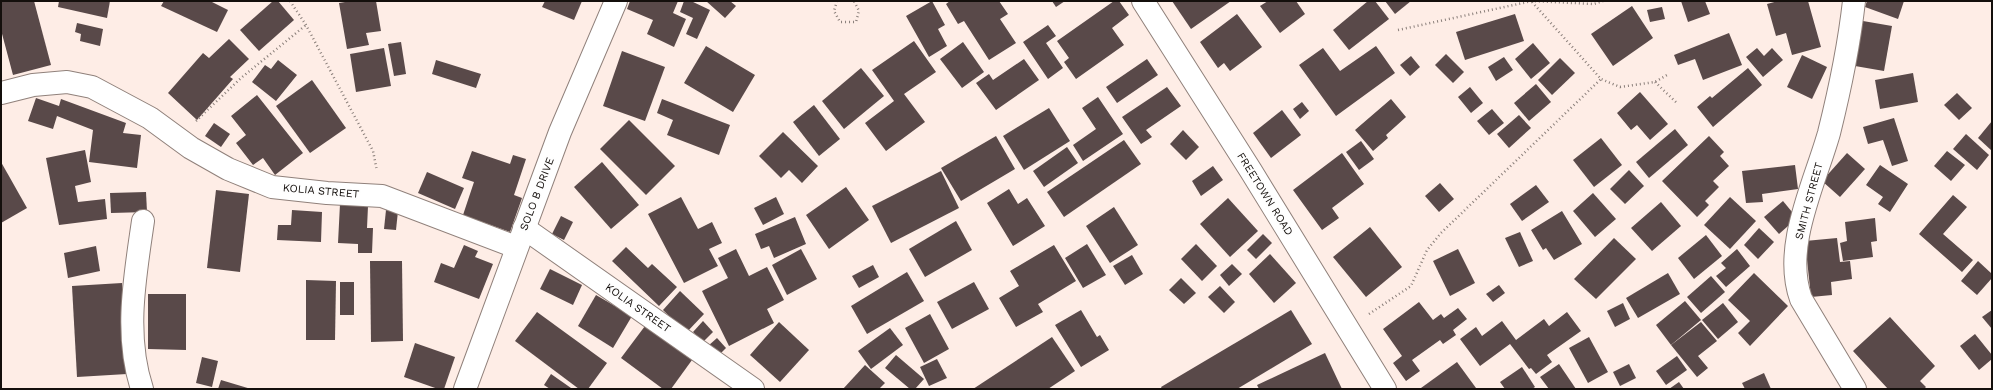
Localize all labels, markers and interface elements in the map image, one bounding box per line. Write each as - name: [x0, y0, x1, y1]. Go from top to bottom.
- street label: FREETOWN ROAD: [1234, 150, 1296, 238]
- street label: SOLO B DRIVE: [517, 156, 557, 232]
- street label: SMITH STREET: [1792, 161, 1826, 241]
- street label: KOLIA STREET: [282, 181, 360, 201]
- street label: KOLIA STREET: [603, 281, 674, 336]

